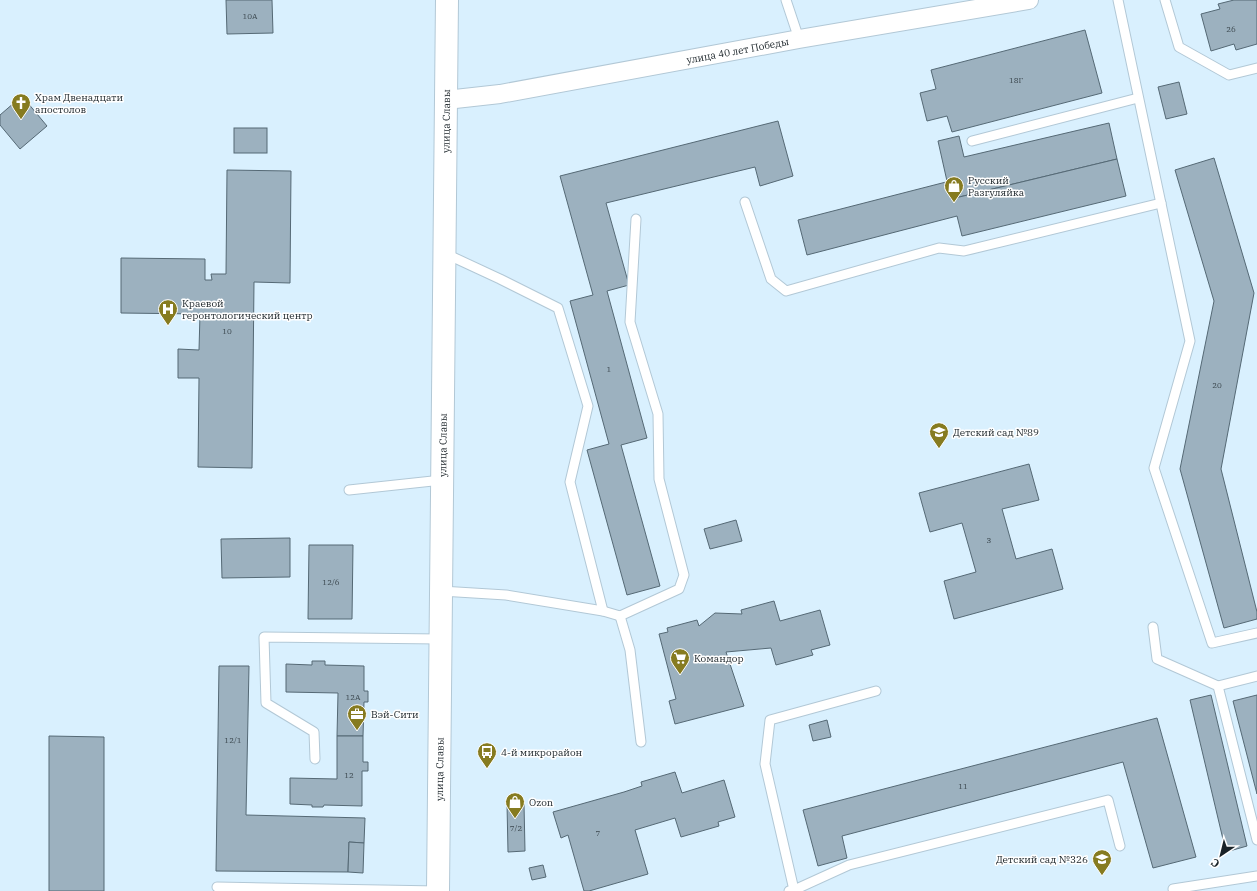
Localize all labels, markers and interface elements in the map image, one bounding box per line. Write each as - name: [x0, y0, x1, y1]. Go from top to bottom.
- house number: 10А: [242, 11, 258, 21]
- house number: 26: [1226, 24, 1236, 34]
- street label: улица 40 лет Победы: [686, 35, 790, 67]
- house number: 18Г: [1009, 75, 1024, 85]
- street label: улица Славы: [439, 89, 453, 153]
- place label: Храм Двенадцати апостолов: [35, 91, 124, 116]
- church icon: Храм Двенадцати апостолов: [10, 92, 32, 120]
- place label: Русский Разгуляйка: [968, 174, 1025, 199]
- shop icon: Русский Разгуляйка: [943, 175, 965, 203]
- place label: Краевой геронтологический центр: [182, 297, 313, 322]
- hospital icon: Краевой геронтологический центр: [157, 298, 179, 326]
- house number: 10: [222, 326, 232, 336]
- house number: 1: [607, 364, 612, 374]
- house number: 20: [1212, 380, 1222, 390]
- street label: улица Славы: [436, 413, 450, 477]
- school or university icon: Детский сад №89: [928, 421, 950, 449]
- place label: Детский сад №89: [953, 426, 1039, 439]
- house number: 3: [987, 535, 992, 545]
- house number: 12/6: [322, 577, 340, 587]
- supermarket icon: Командор: [669, 647, 691, 675]
- place label: Командор: [694, 652, 744, 665]
- house number: 12А: [345, 692, 361, 702]
- office icon: Вэй-Сити: [346, 703, 368, 731]
- place label: Вэй-Сити: [371, 708, 419, 721]
- house number: 12/1: [224, 735, 242, 745]
- street label: улица Славы: [433, 737, 447, 801]
- bus stop icon: 4-й микрорайон: [476, 741, 498, 769]
- place label: 4-й микрорайон: [501, 746, 583, 759]
- house number: 12: [344, 770, 354, 780]
- house number: 11: [958, 781, 968, 791]
- shop icon: Ozon: [504, 791, 526, 819]
- place label: Ozon: [529, 796, 554, 809]
- house number: 7/2: [510, 823, 522, 833]
- house number: 7: [596, 828, 601, 838]
- north arrow: [1201, 835, 1241, 875]
- school or university icon: Детский сад №326: [1091, 848, 1113, 876]
- place label: Детский сад №326: [996, 853, 1088, 866]
- text: С: [1208, 855, 1222, 871]

